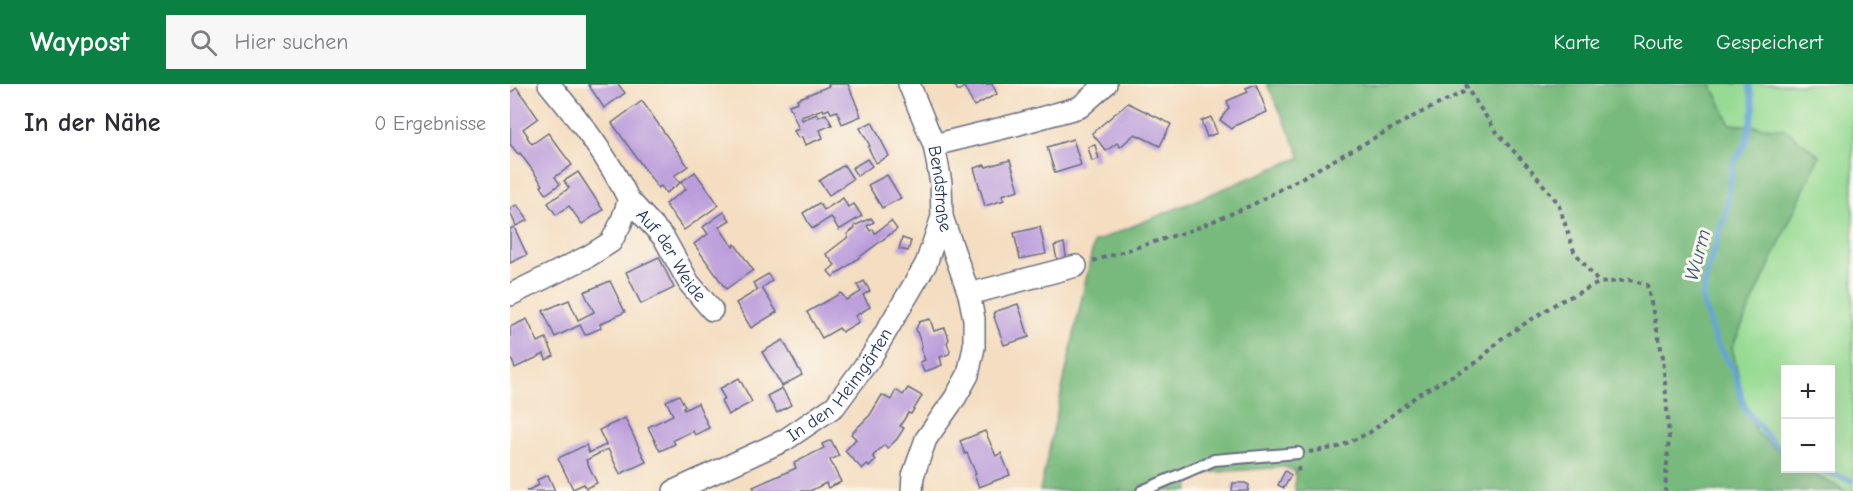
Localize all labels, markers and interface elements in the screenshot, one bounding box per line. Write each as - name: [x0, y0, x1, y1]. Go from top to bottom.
- search box: [166, 15, 586, 69]
- text: Waypost: [30, 26, 130, 58]
- icon: search: [187, 26, 220, 59]
- text: Hier suchen: [235, 29, 349, 55]
- text: Karte: [1553, 30, 1600, 54]
- text: Route: [1633, 30, 1683, 54]
- text: Gespeichert: [1716, 30, 1823, 54]
- text: In der Nähe: [24, 108, 161, 138]
- text: 0 Ergebnisse: [374, 112, 486, 135]
- street label: Bendstraße: [923, 144, 956, 235]
- street label: Auf der Weide: [632, 205, 710, 306]
- water label: Wurm: [1680, 227, 1715, 283]
- street label: In den Heimgärten: [783, 325, 897, 446]
- map controls: [1781, 365, 1835, 473]
- button: +: [1781, 365, 1835, 419]
- button: −: [1781, 419, 1835, 473]

